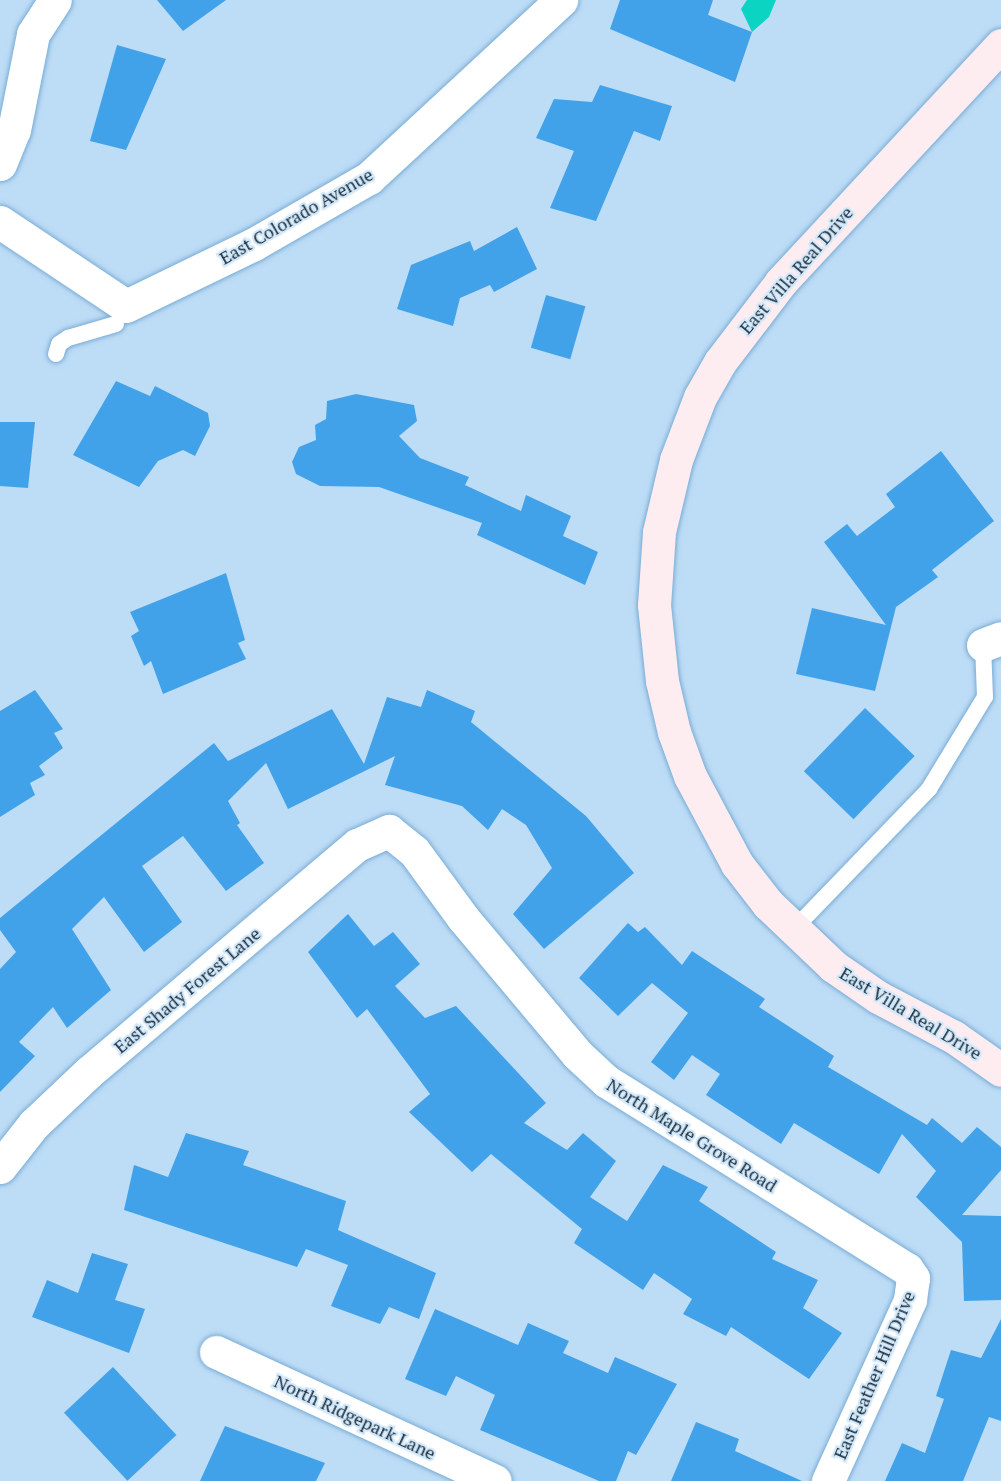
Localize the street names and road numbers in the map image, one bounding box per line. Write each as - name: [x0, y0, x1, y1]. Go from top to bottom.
- street label: East Colorado Avenue: [215, 163, 377, 269]
- street label: East Villa Real Drive: [735, 202, 857, 338]
- street label: East Shady Forest Lane: [109, 922, 265, 1058]
- street label: East Villa Real Drive: [836, 962, 986, 1064]
- street label: North Maple Grove Road: [603, 1074, 781, 1196]
- street label: East Feather Hill Drive: [829, 1288, 919, 1462]
- street label: North Ridgepark Lane: [271, 1370, 439, 1464]

